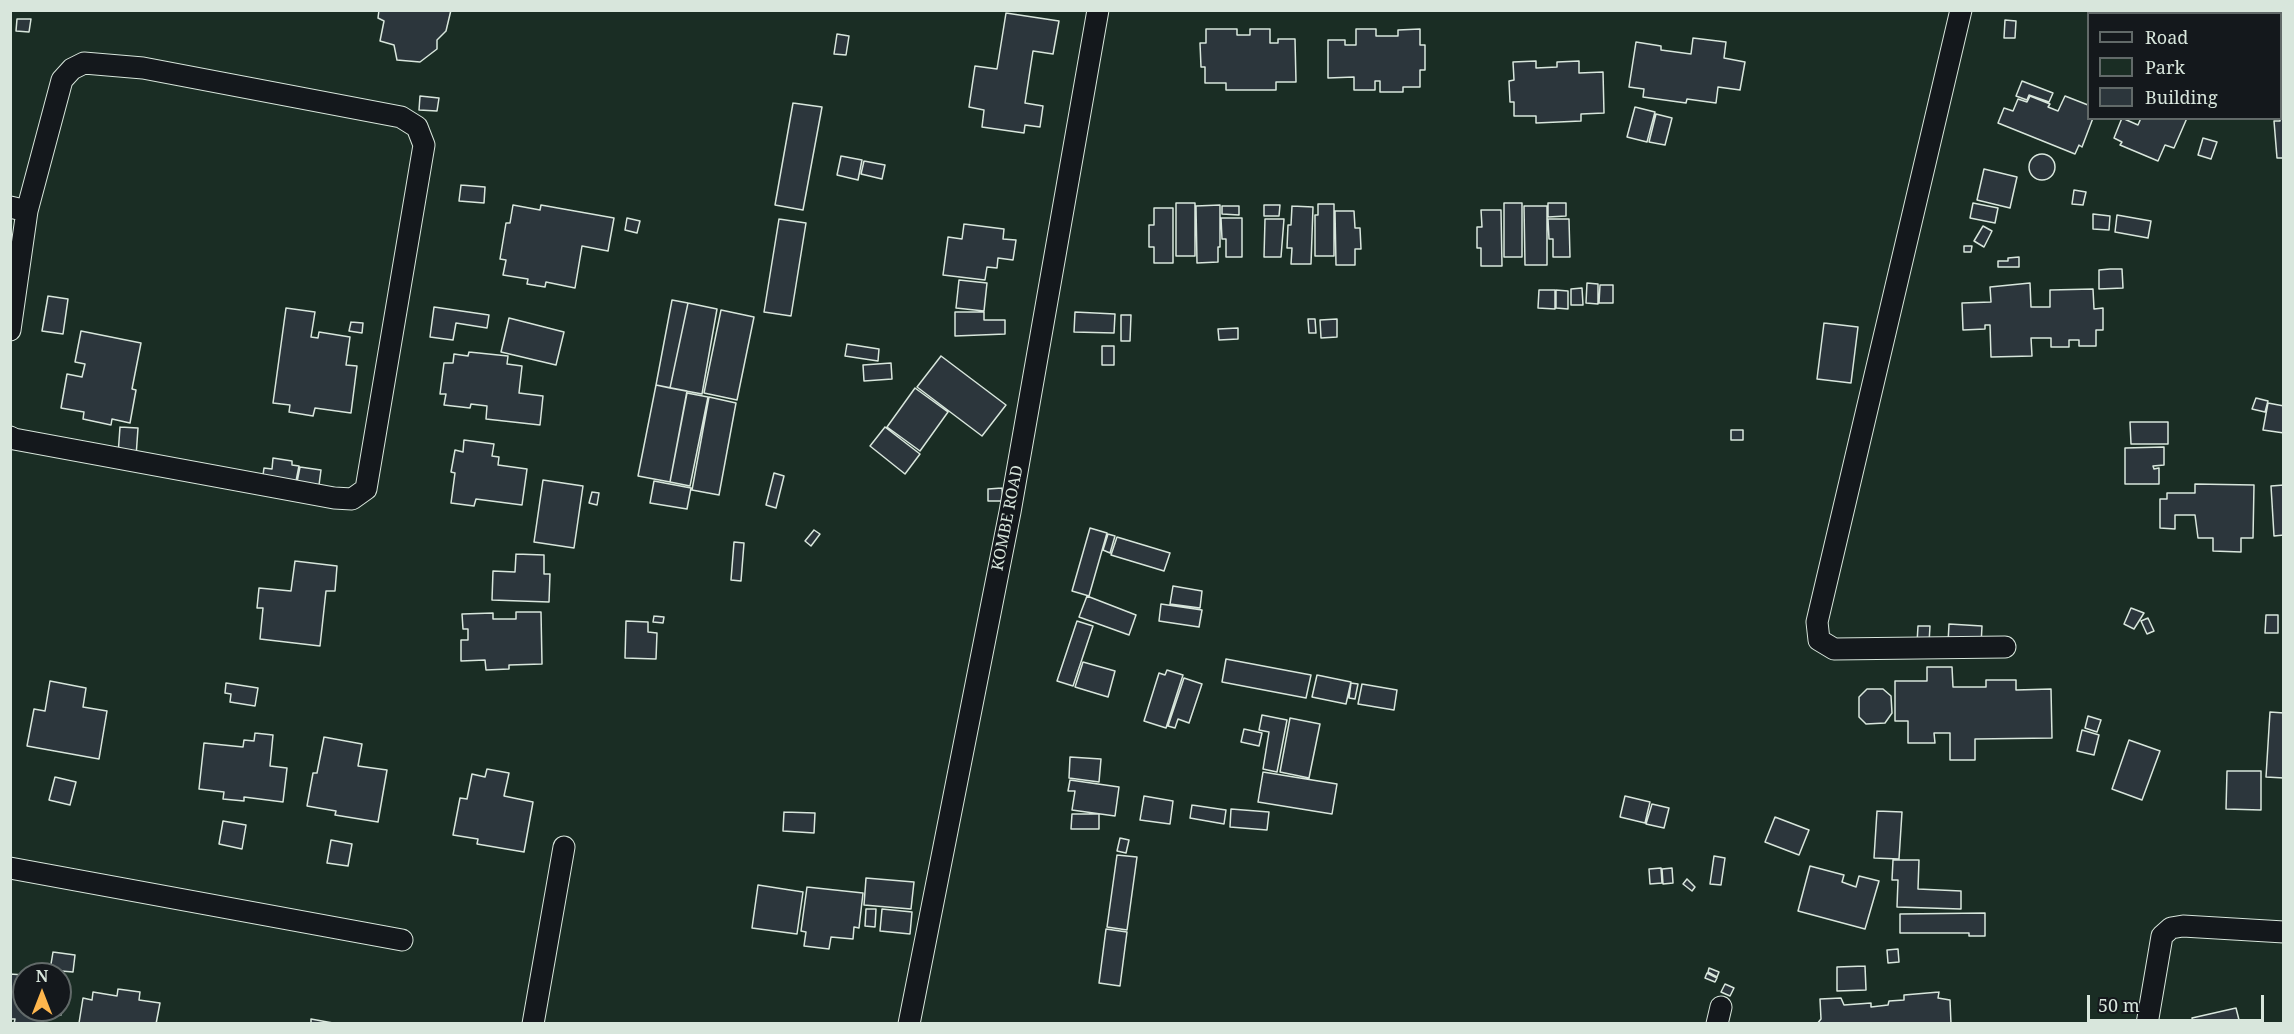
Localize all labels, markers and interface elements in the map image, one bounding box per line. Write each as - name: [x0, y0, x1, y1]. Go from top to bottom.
- legend: [2087, 12, 2282, 120]
- text: Road: [2145, 25, 2188, 49]
- text: Park: [2145, 55, 2185, 79]
- text: Building: [2145, 85, 2218, 109]
- street label: KOMBE ROAD: [988, 464, 1028, 572]
- north arrow: [12, 962, 72, 1022]
- text: N: [36, 965, 48, 987]
- scale bar: [2090, 983, 2267, 1021]
- text: 50 m: [2098, 993, 2140, 1017]

